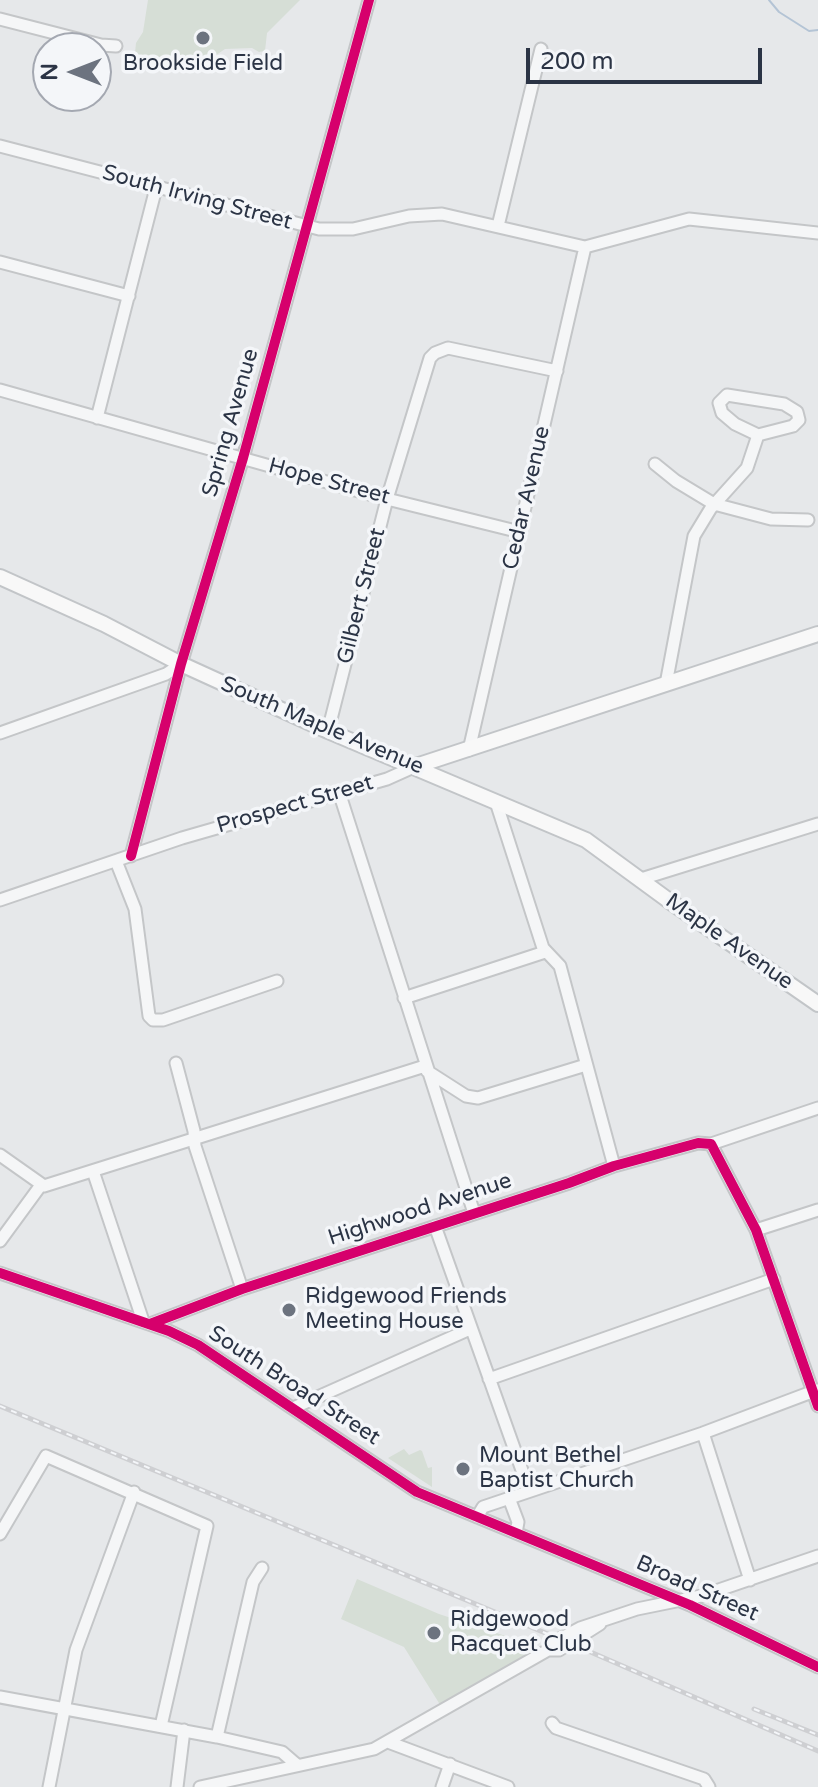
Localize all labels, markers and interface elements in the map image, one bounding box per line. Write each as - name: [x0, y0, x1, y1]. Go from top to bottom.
- marker: Brookside Field: [194, 29, 212, 47]
- north arrow: [32, 32, 112, 112]
- scale bar: [530, 32, 766, 82]
- text: 200 m: [540, 47, 614, 76]
- place label: Brookside Field: [123, 51, 283, 77]
- text: N: [37, 63, 63, 81]
- street label: South Irving Street: [99, 160, 295, 236]
- street label: Spring Avenue: [197, 346, 265, 500]
- street label: Cedar Avenue: [498, 424, 556, 572]
- street label: Hope Street: [265, 453, 393, 511]
- street label: Gilbert Street: [332, 525, 392, 667]
- street label: South Maple Avenue: [217, 671, 427, 781]
- street label: Prospect Street: [214, 770, 376, 840]
- street label: Maple Avenue: [660, 888, 798, 996]
- street label: Highwood Avenue: [325, 1168, 515, 1252]
- place label: Ridgewood Friends Meeting House: [305, 1284, 507, 1336]
- marker: Ridgewood Friends Meeting House: [280, 1301, 298, 1319]
- street label: South Broad Street: [203, 1321, 385, 1451]
- place label: Mount Bethel Baptist Church: [479, 1443, 634, 1494]
- marker: Mount Bethel Baptist Church: [454, 1460, 472, 1478]
- street label: Broad Street: [632, 1550, 762, 1628]
- place label: Ridgewood Racquet Club: [450, 1607, 592, 1658]
- marker: Ridgewood Racquet Club: [425, 1624, 443, 1642]

